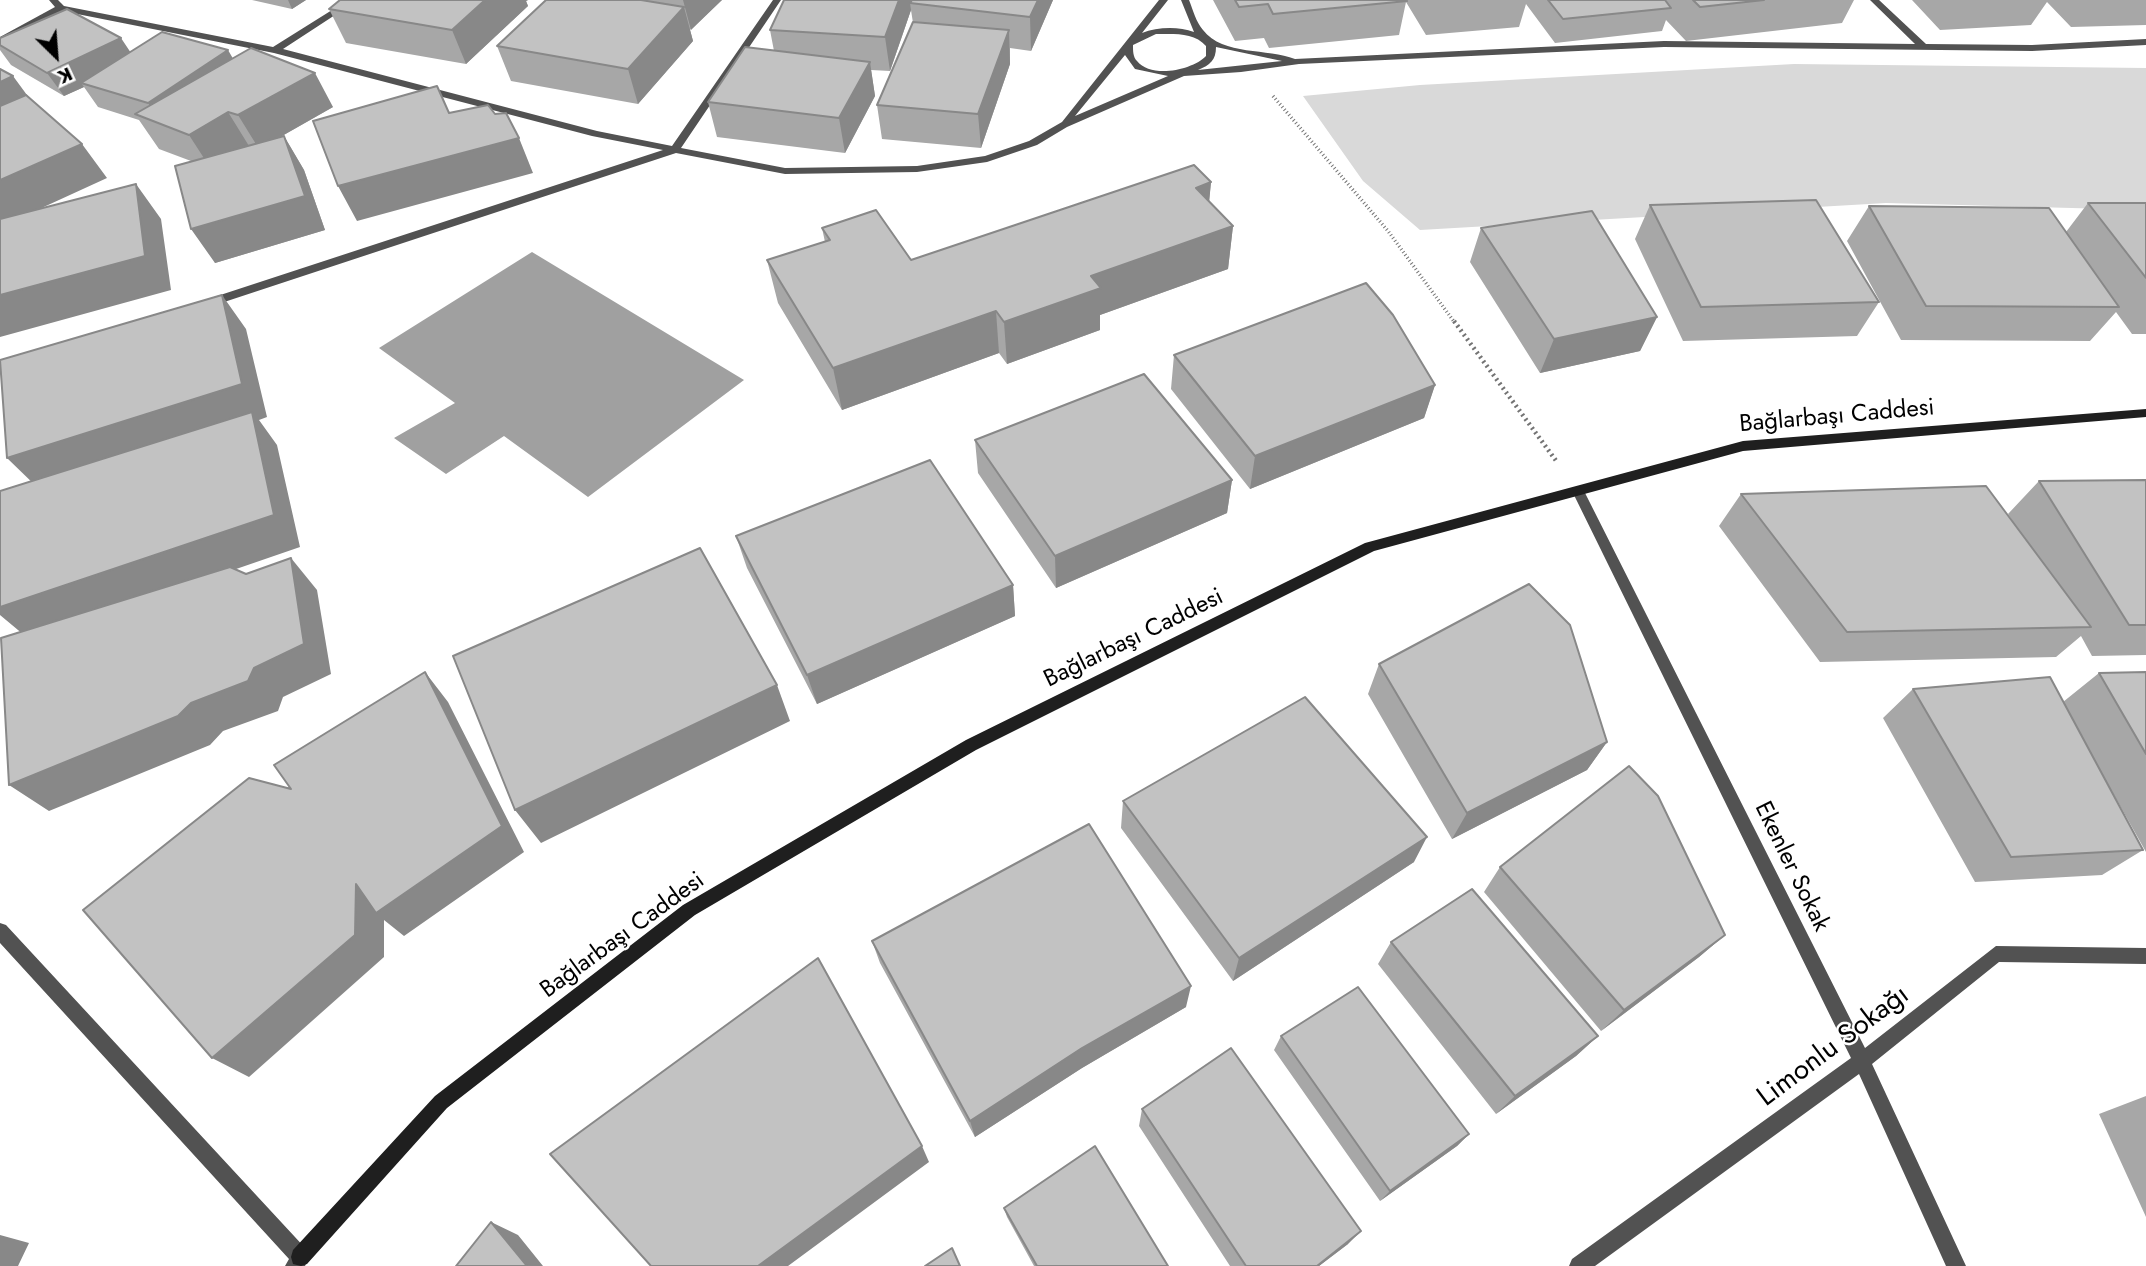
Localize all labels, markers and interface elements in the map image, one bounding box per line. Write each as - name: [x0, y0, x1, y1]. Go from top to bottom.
- north arrow: [21, 21, 91, 91]
- text: K: [53, 60, 77, 91]
- street label: Bağlarbaşı Caddesi: [1738, 394, 1936, 440]
- street label: Bağlarbaşı Caddesi: [1040, 583, 1228, 695]
- street label: Ekenler Sokak: [1747, 798, 1835, 936]
- street label: Bağlarbaşı Caddesi: [535, 867, 711, 1005]
- street label: Limonlu Sokağı: [1752, 979, 1916, 1115]

